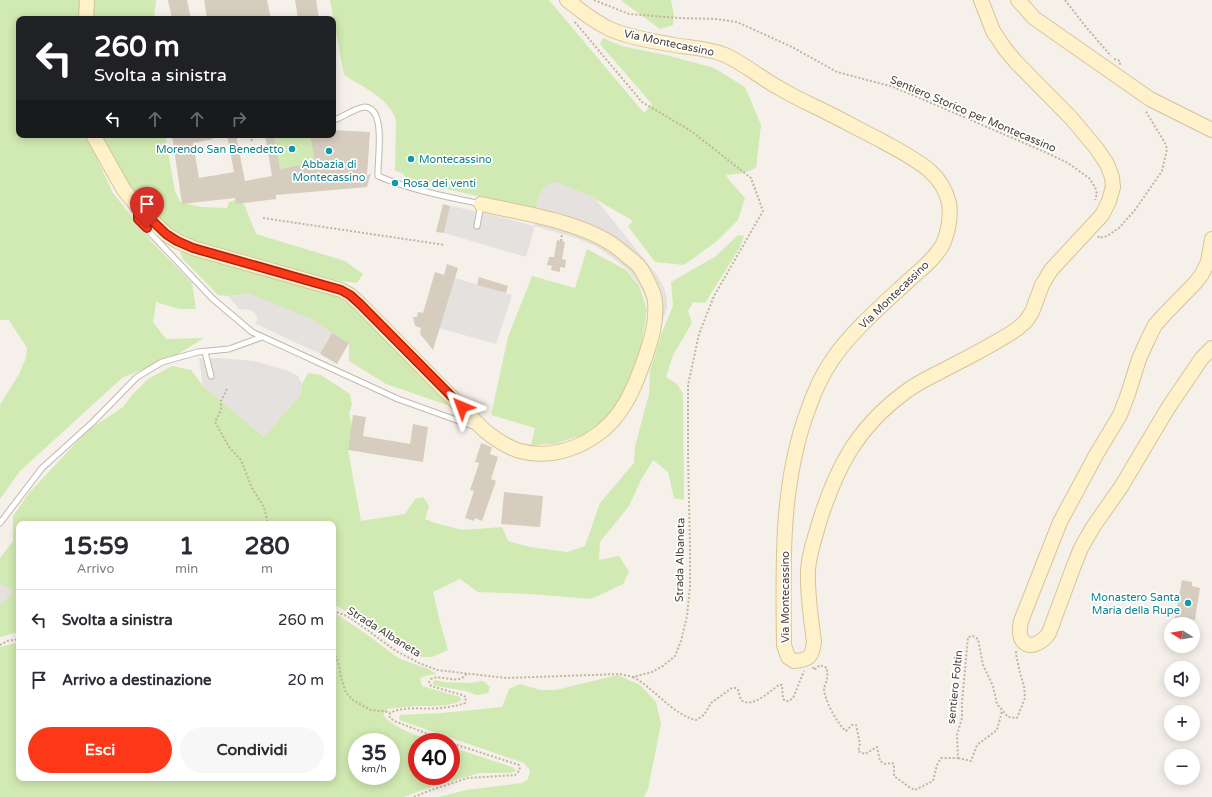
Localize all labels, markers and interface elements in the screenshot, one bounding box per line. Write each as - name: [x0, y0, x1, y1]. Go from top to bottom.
- street label: Via Montecassino: [623, 27, 716, 59]
- text: 260 m: [94, 30, 180, 64]
- icon: left: [28, 32, 80, 84]
- text: Svolta a sinistra: [94, 64, 227, 86]
- street label: Sentiero Storico per Montecassino: [888, 73, 1058, 155]
- icon: left: [102, 108, 124, 130]
- icon: ahead: [144, 108, 166, 130]
- icon: ahead: [186, 108, 208, 130]
- icon: right: [228, 108, 250, 130]
- place label: Morendo San Benedetto: [156, 143, 284, 156]
- marker: Morendo San Benedetto: [287, 144, 297, 154]
- marker: Abbazia di Montecassino: [324, 146, 334, 156]
- place label: Montecassino: [419, 153, 492, 166]
- marker: Montecassino: [406, 154, 416, 164]
- place label: Abbazia di Montecassino: [293, 158, 366, 184]
- place label: Rosa dei venti: [403, 177, 476, 190]
- marker: Rosa dei venti: [390, 178, 400, 188]
- pin: [130, 187, 164, 228]
- icon: arrive: [136, 193, 158, 215]
- street label: Via Montecassino: [856, 258, 932, 332]
- position arrow: [441, 386, 483, 428]
- street label: Strada Albaneta: [673, 518, 687, 602]
- text: 15:59: [62, 532, 129, 561]
- text: 1: [179, 532, 194, 561]
- text: 280: [244, 532, 290, 561]
- street label: Via Montecassino: [779, 551, 792, 643]
- text: Arrivo: [77, 561, 114, 577]
- text: min: [175, 561, 198, 577]
- text: m: [261, 561, 273, 577]
- place label: Monastero Santa Maria della Rupe: [1091, 591, 1180, 617]
- marker: Monastero Santa Maria della Rupe: [1183, 598, 1193, 608]
- street label: Strada Albaneta: [345, 604, 423, 660]
- icon: left: [28, 609, 50, 631]
- text: Svolta a sinistra: [62, 611, 173, 629]
- text: 260 m: [278, 611, 324, 629]
- north arrow: [1164, 617, 1200, 653]
- map controls: [1164, 617, 1200, 785]
- street label: sentiero Foltin: [945, 649, 965, 725]
- button: sound: [1164, 661, 1200, 697]
- icon: arrive: [28, 669, 50, 691]
- text: Arrivo a destinazione: [62, 671, 212, 689]
- text: 20 m: [287, 671, 324, 689]
- button: +: [1164, 705, 1200, 741]
- button: Esci: [28, 727, 172, 773]
- button: Condividi: [180, 727, 324, 773]
- speed limit sign: 40: [408, 733, 460, 785]
- text: 35: [361, 742, 387, 766]
- button: −: [1164, 749, 1200, 785]
- text: km/h: [361, 763, 387, 775]

